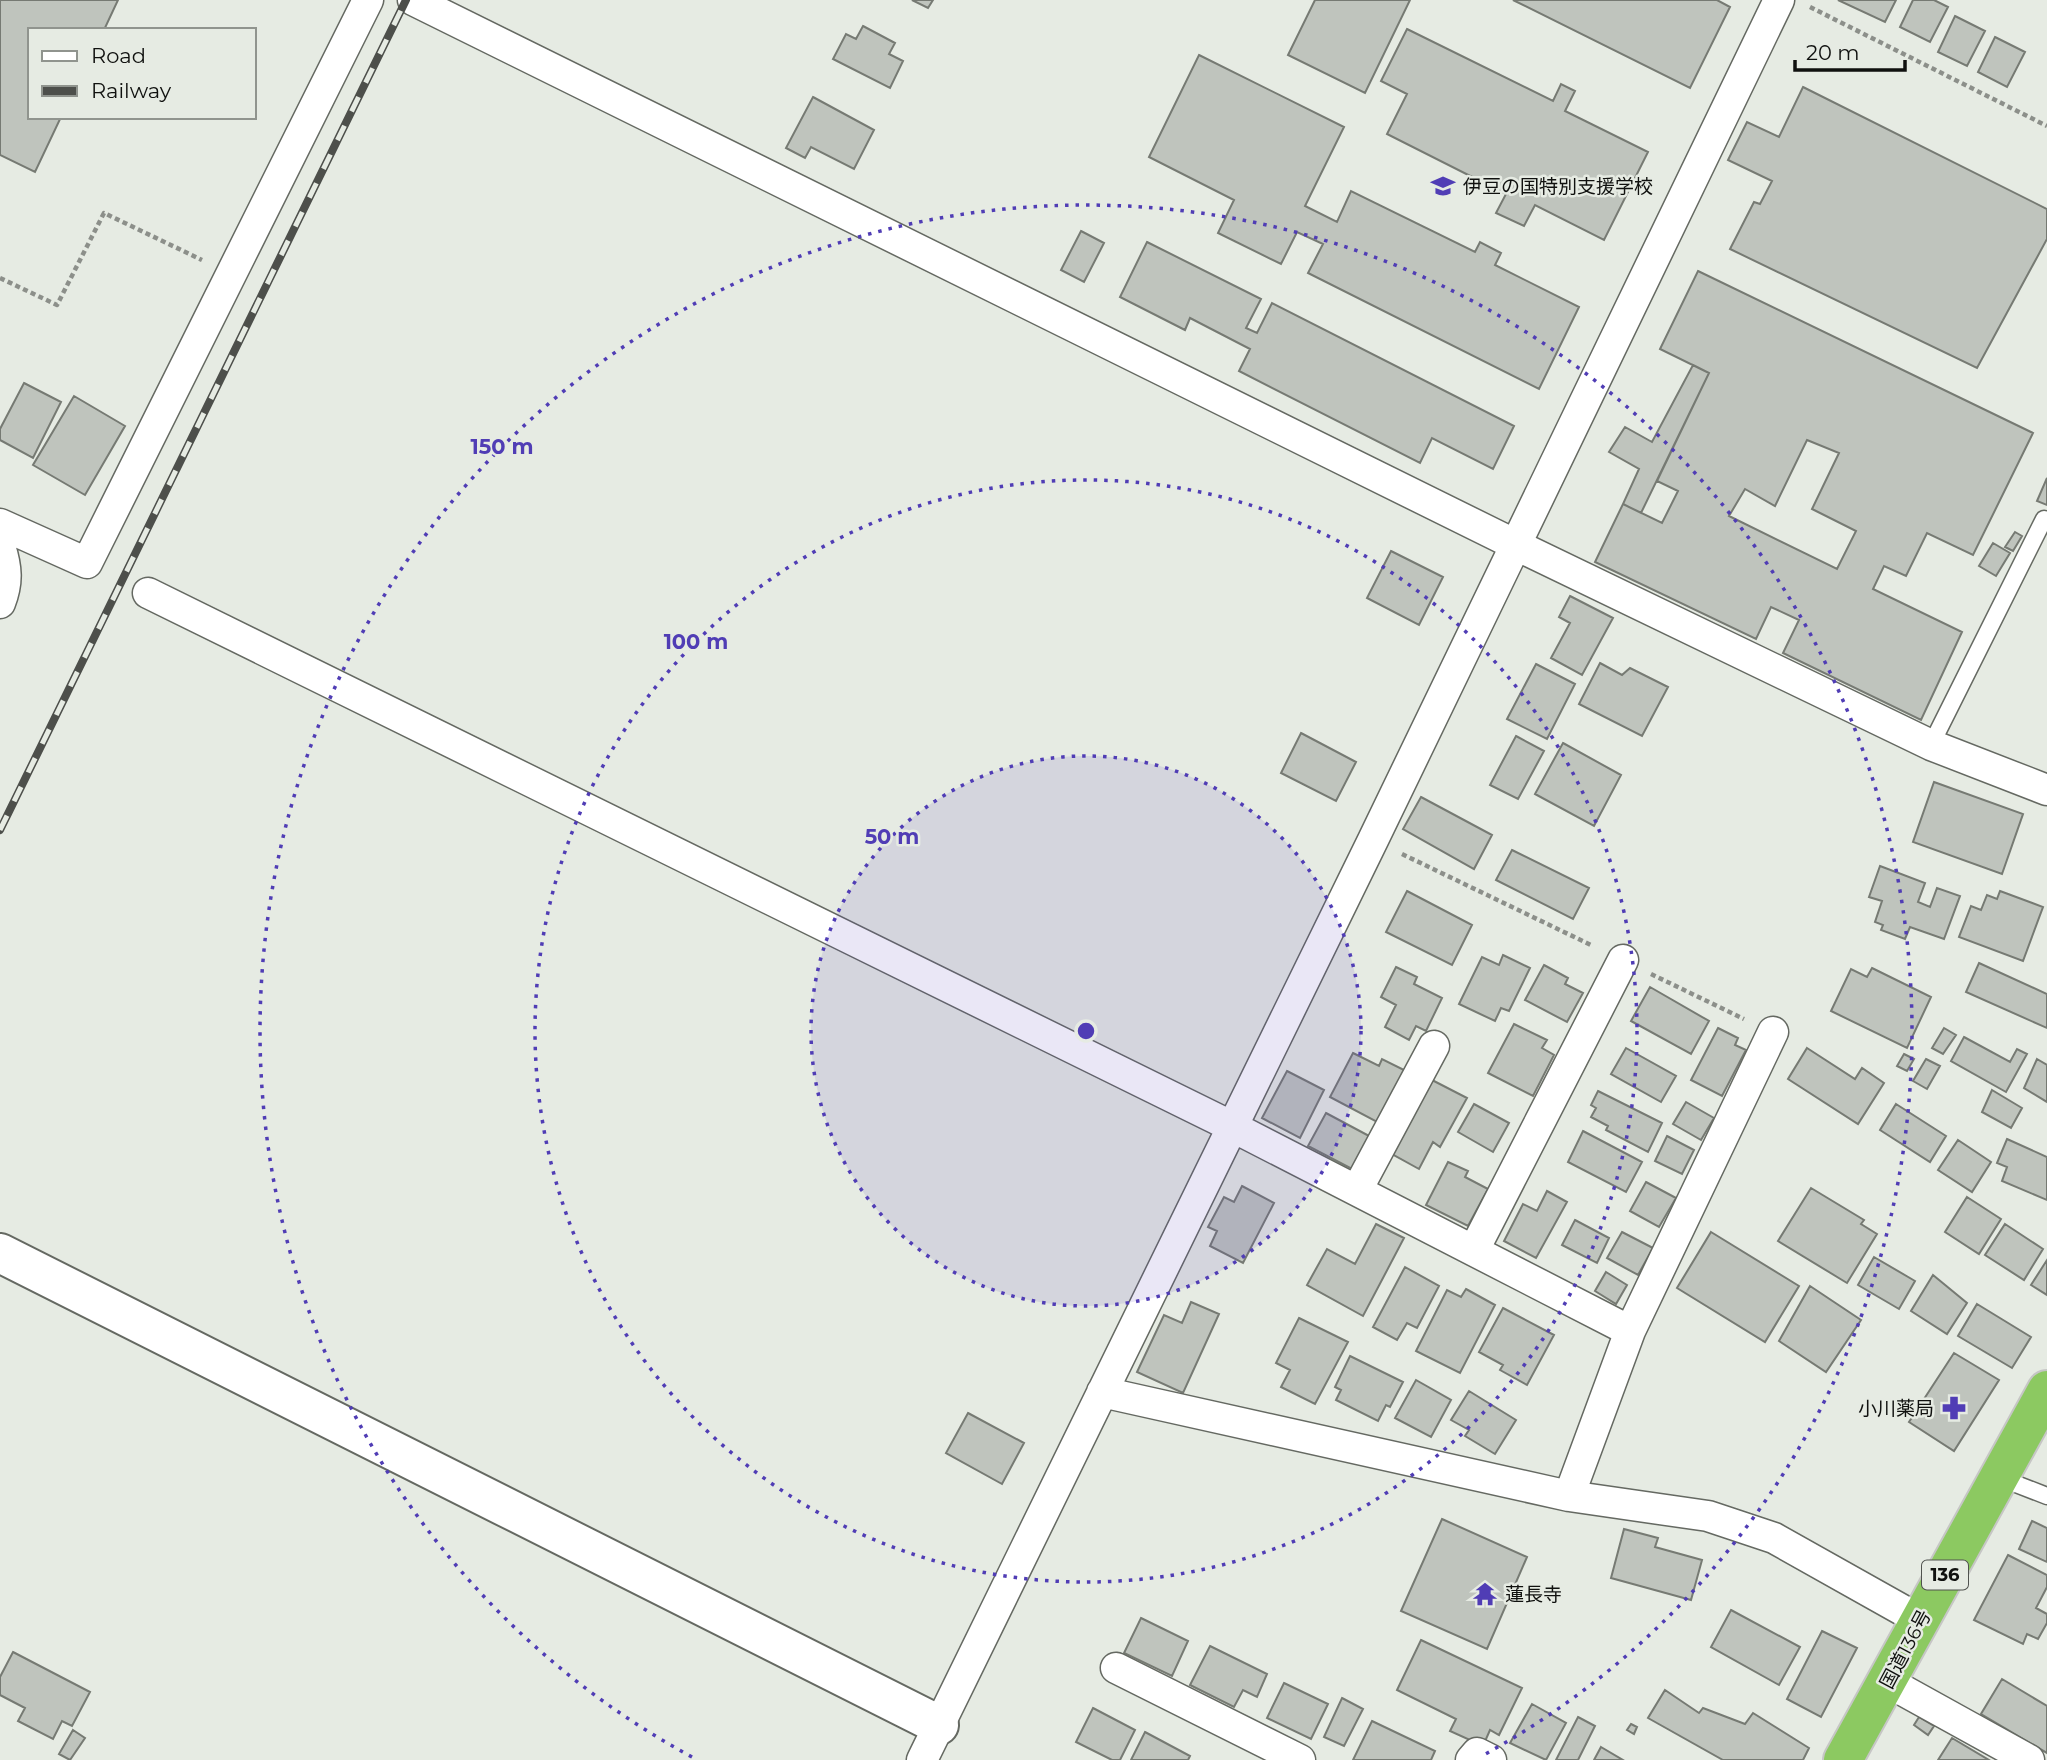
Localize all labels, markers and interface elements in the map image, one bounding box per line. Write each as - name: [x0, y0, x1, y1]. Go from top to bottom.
- legend: [28, 28, 256, 119]
- scale bar: [1795, 28, 1905, 72]
- text: 20 m: [1806, 40, 1860, 65]
- text: Road: [91, 43, 146, 68]
- text: Railway: [91, 78, 172, 103]
- school or university icon: 伊豆の国特別支援学校: [1429, 172, 1457, 200]
- place label: 伊豆の国特別支援学校: [1463, 175, 1653, 198]
- text: 150 m: [471, 434, 533, 459]
- text: 100 m: [664, 629, 728, 654]
- text: 50 m: [865, 824, 919, 849]
- centre of rings: [1074, 1019, 1098, 1043]
- pharmacy icon: 小川薬局: [1940, 1394, 1968, 1422]
- place label: 小川薬局: [1858, 1397, 1934, 1420]
- road number: 136: [1922, 1560, 1968, 1590]
- temple icon: 蓮長寺: [1471, 1580, 1499, 1608]
- place label: 蓮長寺: [1505, 1583, 1562, 1606]
- street label: 国道136号: [1875, 1606, 1936, 1693]

